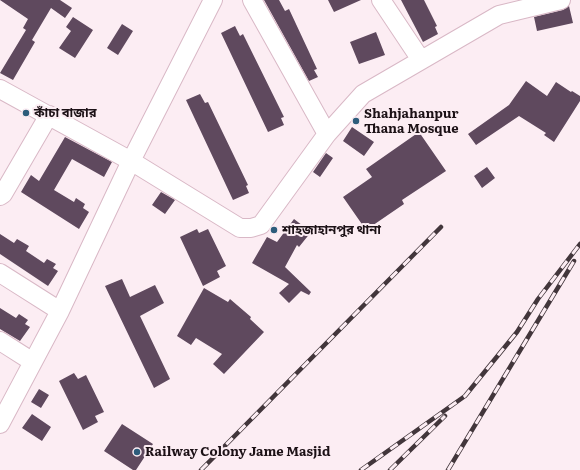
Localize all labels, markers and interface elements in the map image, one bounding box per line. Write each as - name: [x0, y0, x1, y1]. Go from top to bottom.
- place label: কাঁচা বাজার: [34, 105, 97, 121]
- place label: Shahjahanpur Thana Mosque: [364, 106, 459, 137]
- marker: কাঁচা বাজার: [21, 108, 31, 118]
- marker: Shahjahanpur Thana Mosque: [351, 116, 361, 126]
- place label: শাহজাহানপুর থানা: [282, 222, 381, 238]
- marker: শাহজাহানপুর থানা: [269, 225, 279, 235]
- place label: Railway Colony Jame Masjid: [145, 444, 330, 460]
- marker: Railway Colony Jame Masjid: [132, 447, 142, 457]

